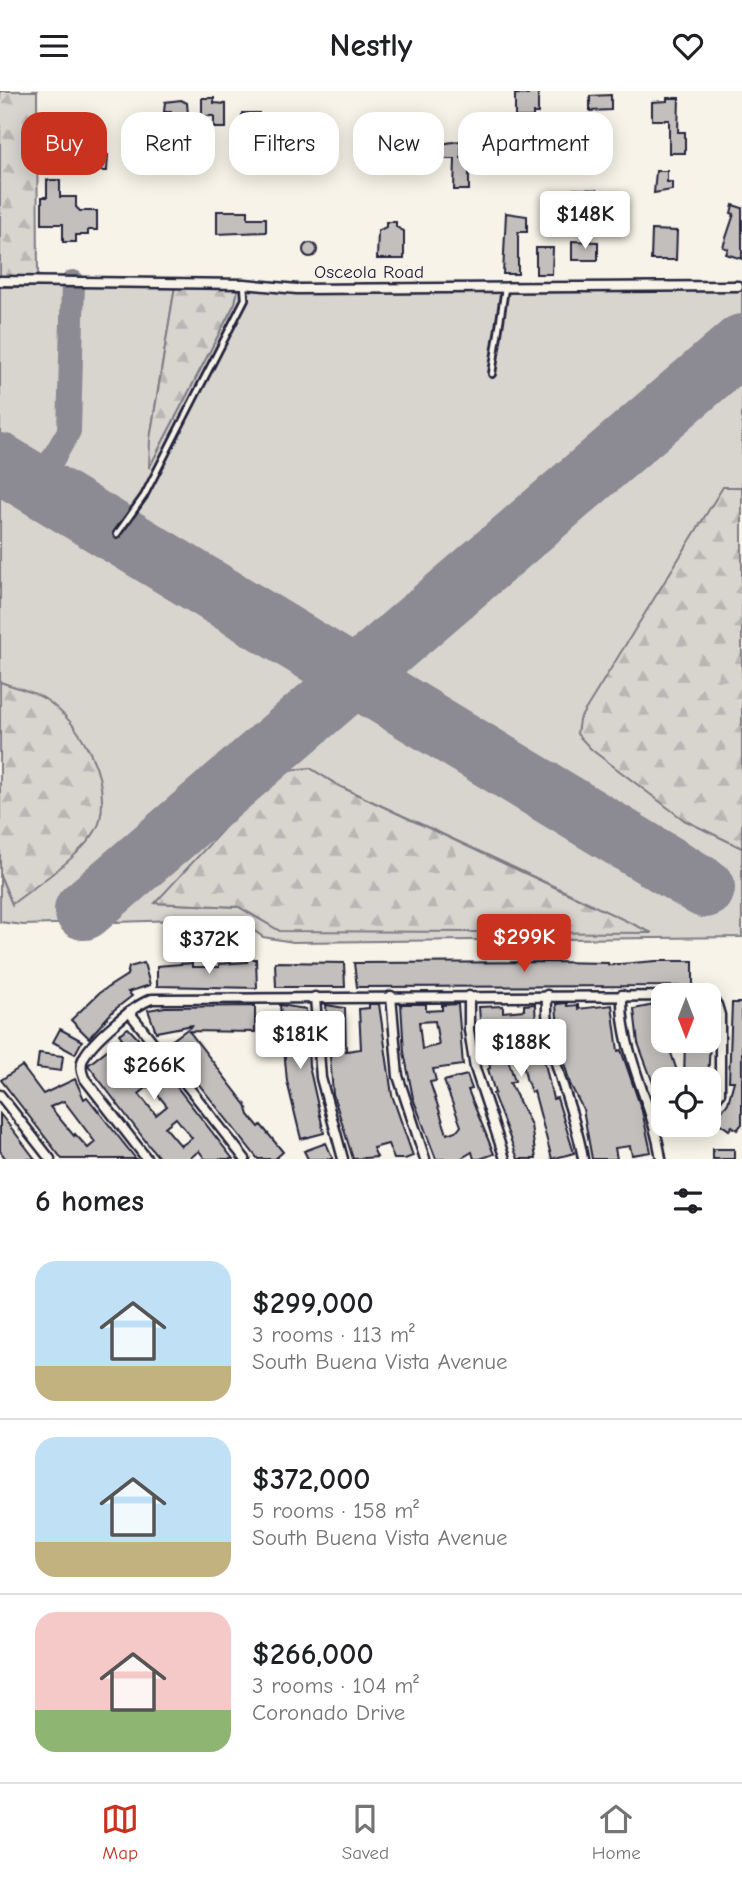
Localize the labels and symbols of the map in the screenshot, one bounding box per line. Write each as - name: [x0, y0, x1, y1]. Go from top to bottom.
- pin: $148K: [536, 191, 634, 251]
- street label: Osceola Road: [314, 261, 424, 283]
- pin: $299K: [475, 915, 573, 974]
- pin: $372K: [160, 917, 258, 976]
- north arrow: [651, 983, 721, 1053]
- pin: $181K: [251, 1011, 349, 1071]
- pin: $188K: [472, 1019, 570, 1079]
- pin: $266K: [105, 1042, 203, 1102]

